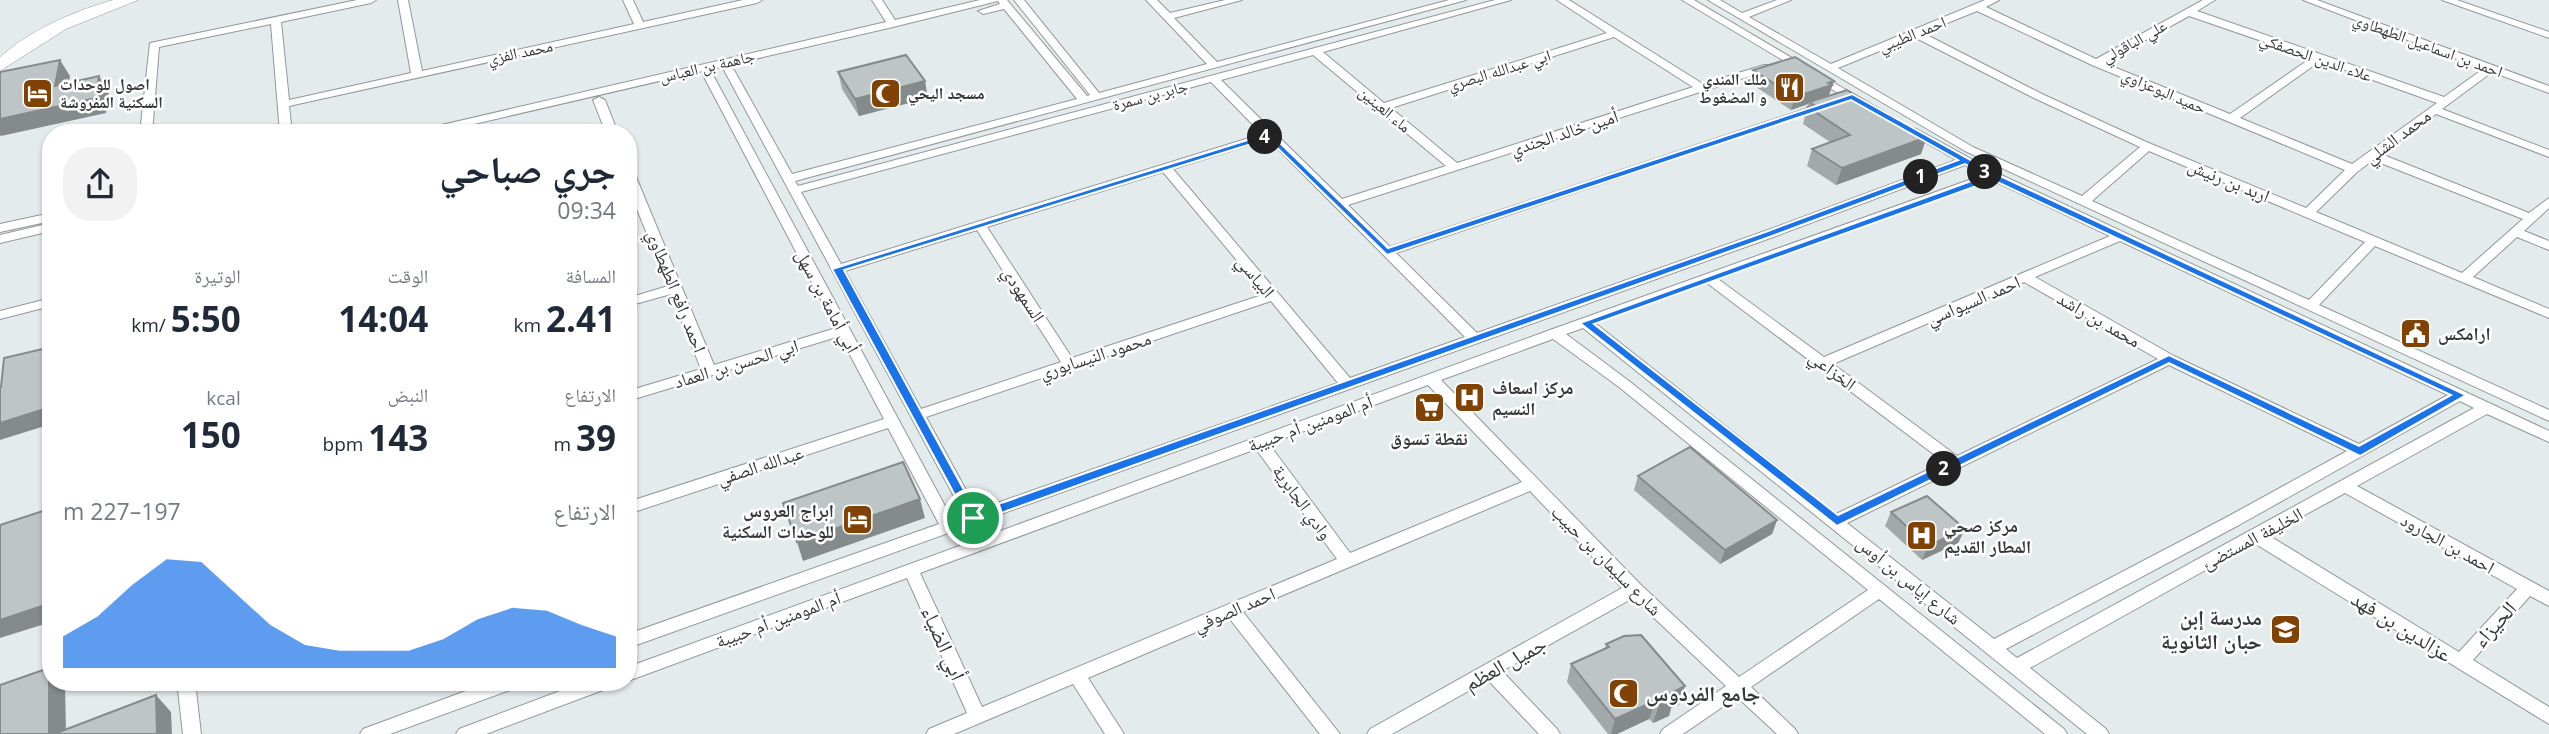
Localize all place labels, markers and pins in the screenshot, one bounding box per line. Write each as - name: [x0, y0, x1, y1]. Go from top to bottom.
- place label: ملك المندي و المضغوط: [1699, 68, 1767, 108]
- restaurant icon: ملك المندي و المضغوط: [1773, 71, 1807, 105]
- place label: اصول للوحدات السكنية المفروشة: [60, 73, 163, 113]
- hotel icon: اصول للوحدات السكنية المفروشة: [20, 76, 54, 110]
- mosque icon: مسجد اليحي: [868, 76, 902, 110]
- place label: مسجد اليحي: [908, 82, 984, 106]
- pin: 4: [1248, 120, 1282, 154]
- pin: 3: [1968, 154, 2002, 190]
- pin: 1: [1904, 160, 1938, 194]
- public building icon: ارامكس: [2398, 316, 2432, 350]
- place label: ارامكس: [2438, 321, 2491, 345]
- place label: مركز اسعاف النسيم: [1492, 375, 1574, 421]
- hospital icon: مركز اسعاف النسيم: [1452, 380, 1486, 414]
- supermarket icon: نقطة تسوق: [1412, 391, 1446, 425]
- place label: نقطة تسوق: [1390, 426, 1468, 450]
- pin: 2: [1926, 452, 1962, 486]
- pin: [943, 488, 1003, 548]
- place label: ابراج العروس للوحدات السكنية: [722, 498, 834, 543]
- hotel icon: ابراج العروس للوحدات السكنية: [840, 503, 874, 537]
- place label: مركز صحي المطار القديم: [1944, 513, 2031, 559]
- hospital icon: مركز صحي المطار القديم: [1904, 518, 1938, 552]
- place label: مدرسة إبن حبان الثانوية: [2161, 603, 2262, 655]
- school or university icon: مدرسة إبن حبان الثانوية: [2268, 612, 2302, 646]
- mosque icon: جامع الفردوس: [1606, 676, 1640, 710]
- place label: جامع الفردوس: [1646, 679, 1760, 708]

